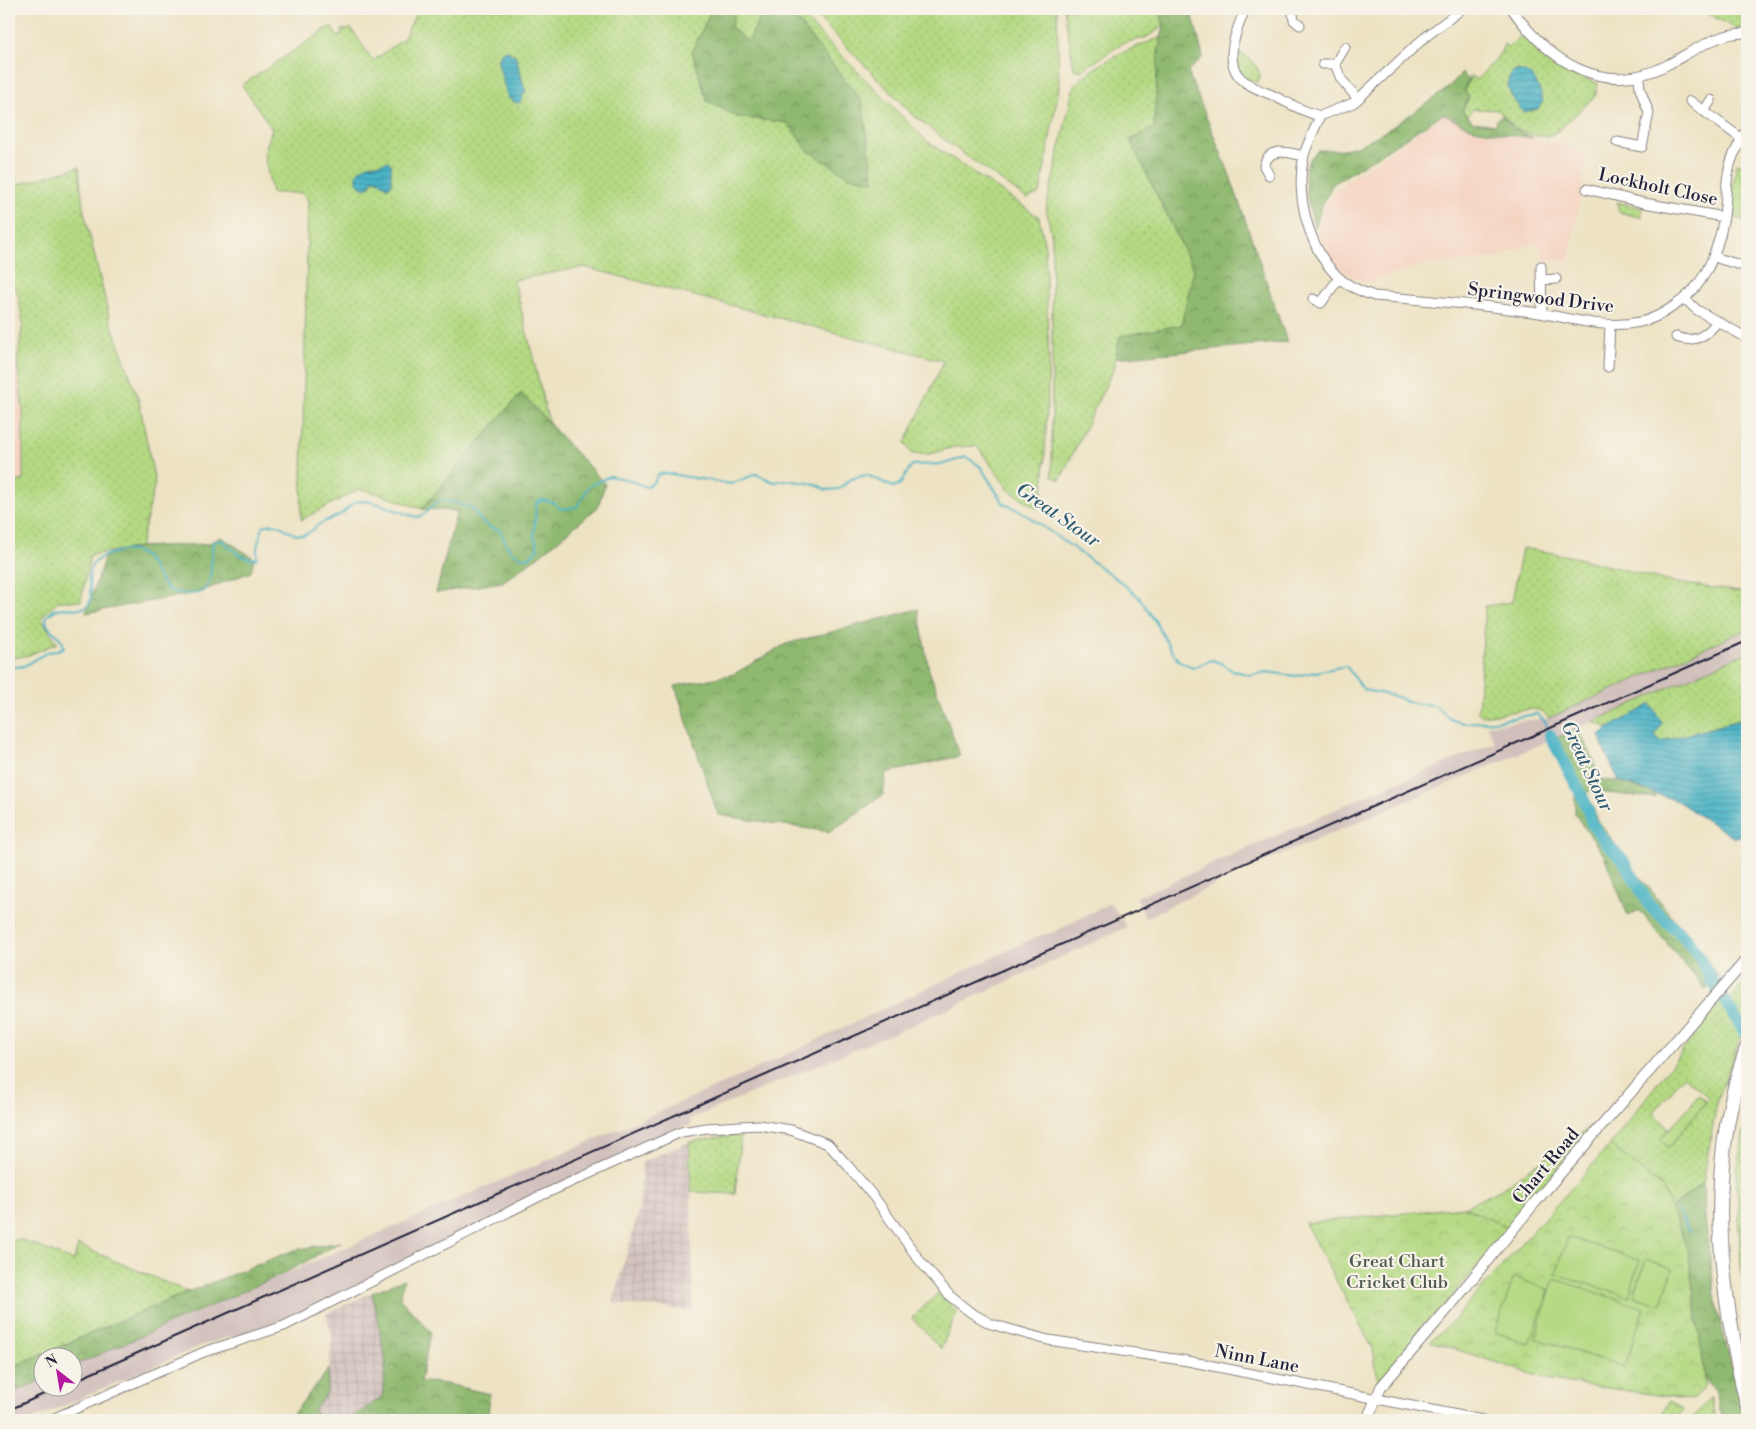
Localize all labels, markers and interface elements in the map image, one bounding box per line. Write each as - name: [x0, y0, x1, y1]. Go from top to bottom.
- street label: Lockholt Close: [1596, 163, 1720, 211]
- street label: Springwood Drive: [1467, 278, 1615, 318]
- water label: Great Stour: [1011, 477, 1106, 553]
- water label: Great Stour: [1556, 717, 1619, 816]
- street label: Chart Road: [1508, 1123, 1585, 1209]
- park label: Great Chart Cricket Club: [1346, 1250, 1448, 1294]
- street label: Ninn Lane: [1213, 1340, 1301, 1378]
- north arrow: [32, 1346, 82, 1396]
- text: N: [42, 1351, 61, 1372]

